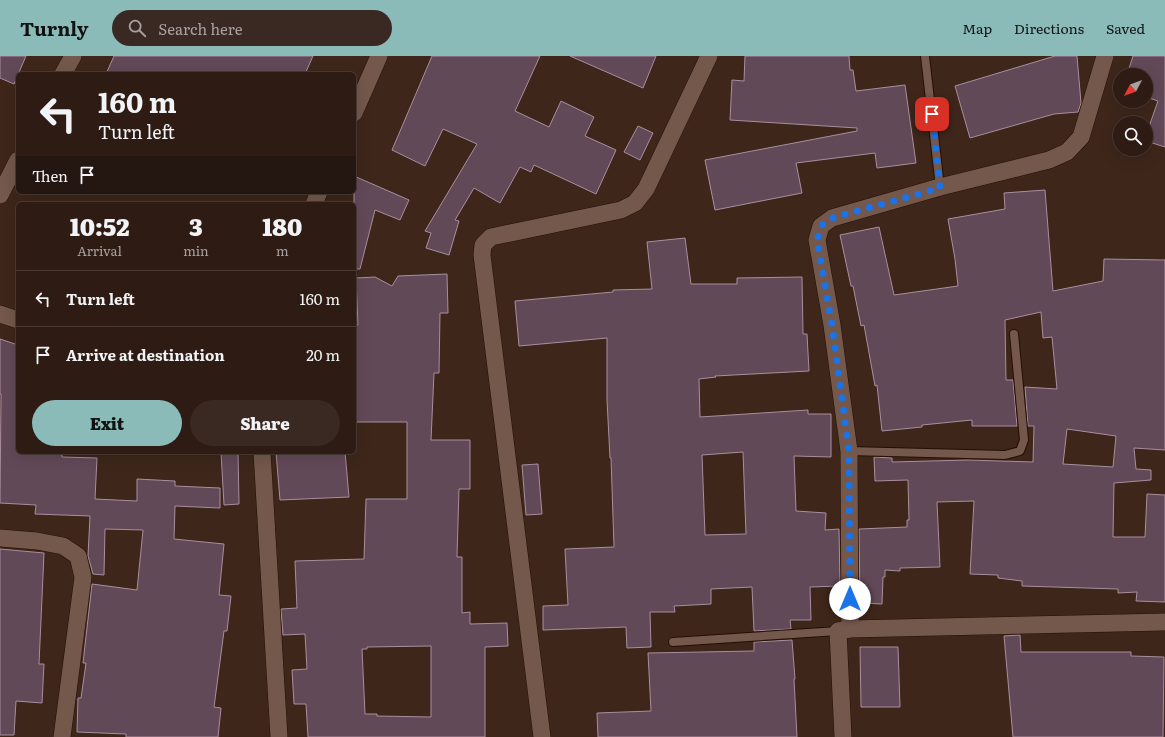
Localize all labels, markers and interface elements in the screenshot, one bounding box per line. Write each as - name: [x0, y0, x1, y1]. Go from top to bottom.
- search box: [112, 10, 392, 46]
- text: Turnly: [20, 14, 88, 42]
- icon: search: [126, 17, 148, 39]
- text: Search here: [158, 17, 242, 40]
- text: Map: [962, 18, 992, 38]
- text: Directions: [1014, 18, 1084, 38]
- text: Saved: [1106, 18, 1145, 38]
- north arrow: [1113, 68, 1153, 108]
- map controls: [1113, 68, 1153, 156]
- text: 160 m: [98, 80, 177, 122]
- icon: left: [32, 88, 84, 140]
- pin: [915, 97, 949, 131]
- icon: arrive: [921, 103, 943, 125]
- button: search: [1113, 116, 1153, 156]
- text: Turn left: [98, 118, 175, 145]
- text: Then: [32, 164, 68, 187]
- icon: arrive: [76, 164, 98, 186]
- text: 10:52: [70, 208, 129, 243]
- text: 3: [189, 208, 203, 243]
- text: 180: [262, 208, 302, 243]
- text: Arrival: [77, 241, 122, 260]
- text: min: [183, 241, 209, 260]
- text: m: [276, 241, 289, 260]
- text: Turn left: [66, 287, 135, 310]
- text: 160 m: [300, 287, 340, 310]
- icon: left: [32, 288, 54, 310]
- text: Arrive at destination: [66, 343, 225, 366]
- text: 20 m: [306, 343, 340, 366]
- icon: arrive: [32, 344, 54, 366]
- button: Exit: [32, 400, 182, 446]
- button: Share: [190, 400, 340, 446]
- position arrow: [829, 578, 871, 620]

